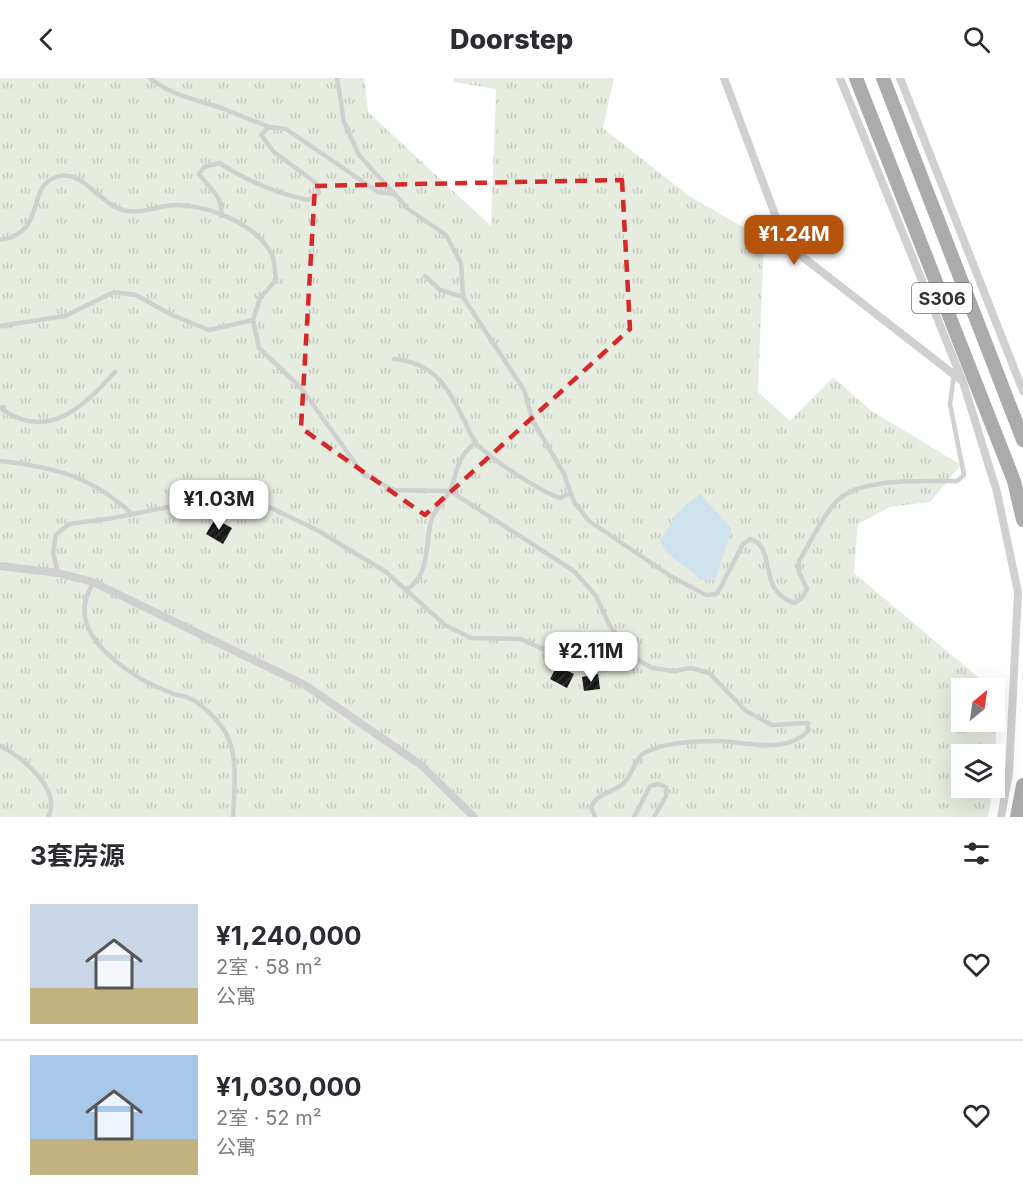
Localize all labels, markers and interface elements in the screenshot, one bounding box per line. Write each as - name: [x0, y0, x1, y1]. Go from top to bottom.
- icon: back: [30, 23, 63, 56]
- text: Doorstep: [450, 23, 573, 56]
- icon: search: [960, 23, 993, 56]
- pin: ¥1.24M: [745, 215, 843, 266]
- text: ¥1.24M: [758, 222, 830, 246]
- road number: S306: [912, 283, 972, 313]
- pin: ¥1.03M: [170, 480, 268, 531]
- text: ¥1.03M: [183, 487, 255, 511]
- pin: ¥2.11M: [542, 632, 640, 683]
- text: ¥2.11M: [559, 639, 623, 663]
- north arrow: [951, 678, 1005, 732]
- map controls: [951, 678, 1005, 798]
- button: layers: [951, 744, 1005, 798]
- icon: filters: [960, 837, 993, 870]
- text: 3套房源: [30, 840, 125, 871]
- text: ¥1,240,000: [216, 920, 362, 951]
- icon: home: [78, 928, 150, 1000]
- icon: heart: [960, 948, 993, 981]
- text: 2室 · 58 m²: [216, 955, 322, 979]
- text: 公寓: [216, 984, 256, 1008]
- text: ¥1,030,000: [216, 1071, 362, 1102]
- icon: home: [78, 1079, 150, 1151]
- icon: heart: [960, 1099, 993, 1132]
- text: 2室 · 52 m²: [216, 1106, 322, 1130]
- text: 公寓: [216, 1135, 256, 1159]

